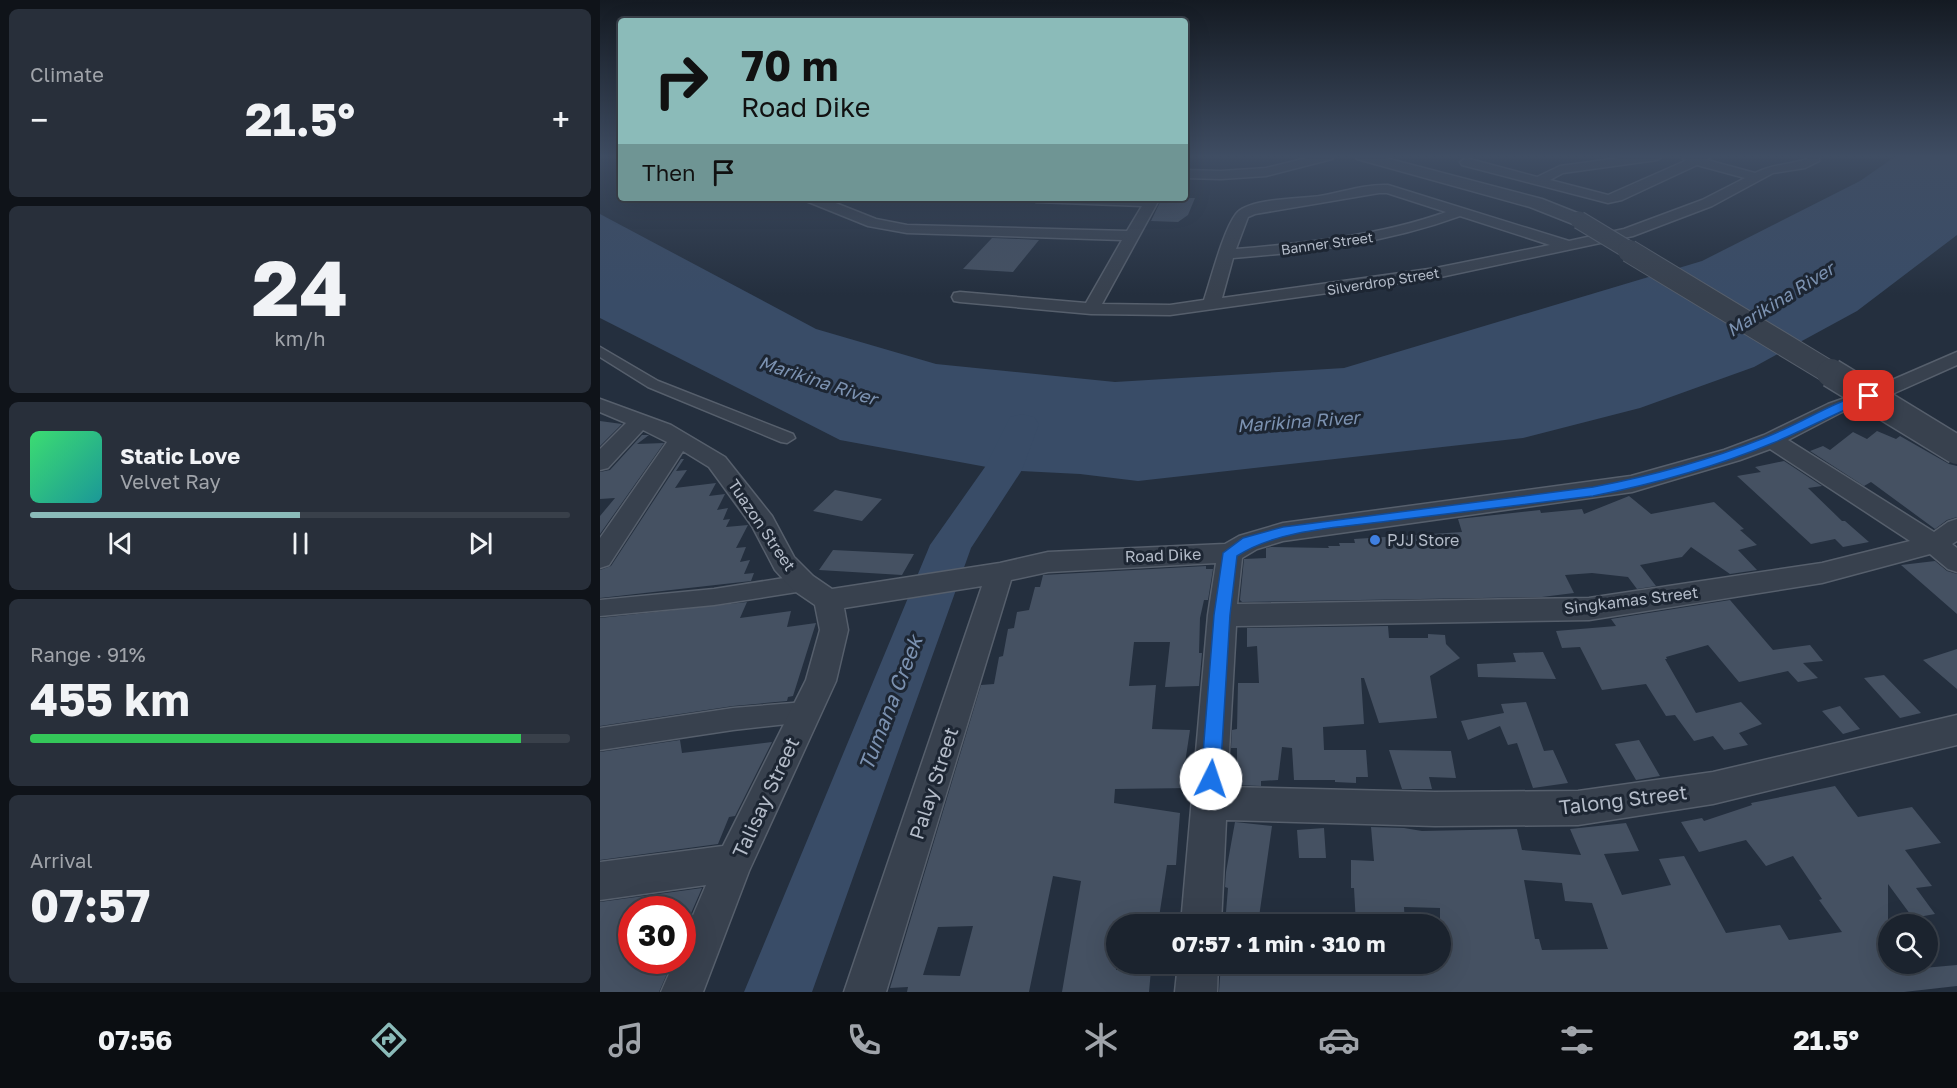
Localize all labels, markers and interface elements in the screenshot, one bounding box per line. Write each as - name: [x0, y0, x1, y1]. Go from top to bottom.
- text: 70 m: [741, 40, 838, 90]
- icon: right: [642, 42, 720, 120]
- text: Climate: [30, 62, 104, 86]
- text: Road Dike: [741, 91, 870, 123]
- text: 21.5°: [245, 92, 355, 146]
- text: −: [30, 100, 48, 139]
- text: +: [552, 100, 570, 139]
- icon: arrive: [707, 156, 740, 189]
- text: Then: [642, 159, 695, 186]
- street label: Banner Street: [1280, 228, 1374, 258]
- text: 24: [252, 240, 348, 333]
- water label: Marikina River: [1722, 256, 1840, 341]
- street label: Silverdrop Street: [1325, 264, 1441, 298]
- text: km/h: [275, 326, 325, 350]
- water label: Marikina River: [756, 351, 882, 410]
- pin: [1843, 370, 1894, 421]
- icon: arrive: [1852, 379, 1885, 412]
- water label: Marikina River: [1236, 406, 1363, 436]
- text: Static Love: [120, 442, 240, 469]
- text: Velvet Ray: [120, 469, 221, 493]
- street label: Tuazon Street: [724, 475, 800, 575]
- icon: previous: [104, 527, 137, 560]
- icon: pause: [284, 527, 317, 560]
- icon: next: [464, 527, 497, 560]
- place label: PJJ Store: [1387, 530, 1459, 550]
- marker: PJJ Store: [1368, 533, 1382, 547]
- street label: Road Dike: [1124, 544, 1202, 566]
- street label: Singkamas Street: [1563, 582, 1699, 618]
- water label: Tumana Creek: [852, 630, 928, 774]
- text: Range · 91%: [30, 642, 146, 666]
- text: 455 km: [30, 672, 190, 726]
- street label: Palay Street: [904, 724, 962, 842]
- street label: Talisay Street: [727, 733, 803, 861]
- position arrow: [1179, 747, 1243, 811]
- street label: Talong Street: [1558, 779, 1688, 819]
- text: Arrival: [30, 848, 93, 872]
- text: 07:57: [30, 878, 150, 932]
- speed limit sign: 30: [618, 896, 696, 974]
- map controls: [1878, 914, 1938, 974]
- button: search: [1878, 914, 1938, 974]
- text: 07:57 · 1 min · 310 m: [1171, 930, 1386, 957]
- icon: directions: [368, 1019, 410, 1061]
- icon: music: [605, 1019, 647, 1061]
- icon: phone: [843, 1019, 885, 1061]
- icon: climate: [1080, 1019, 1122, 1061]
- icon: car: [1318, 1019, 1360, 1061]
- icon: filters: [1556, 1019, 1598, 1061]
- text: 07:56: [98, 1024, 172, 1056]
- text: 21.5°: [1793, 1024, 1859, 1056]

